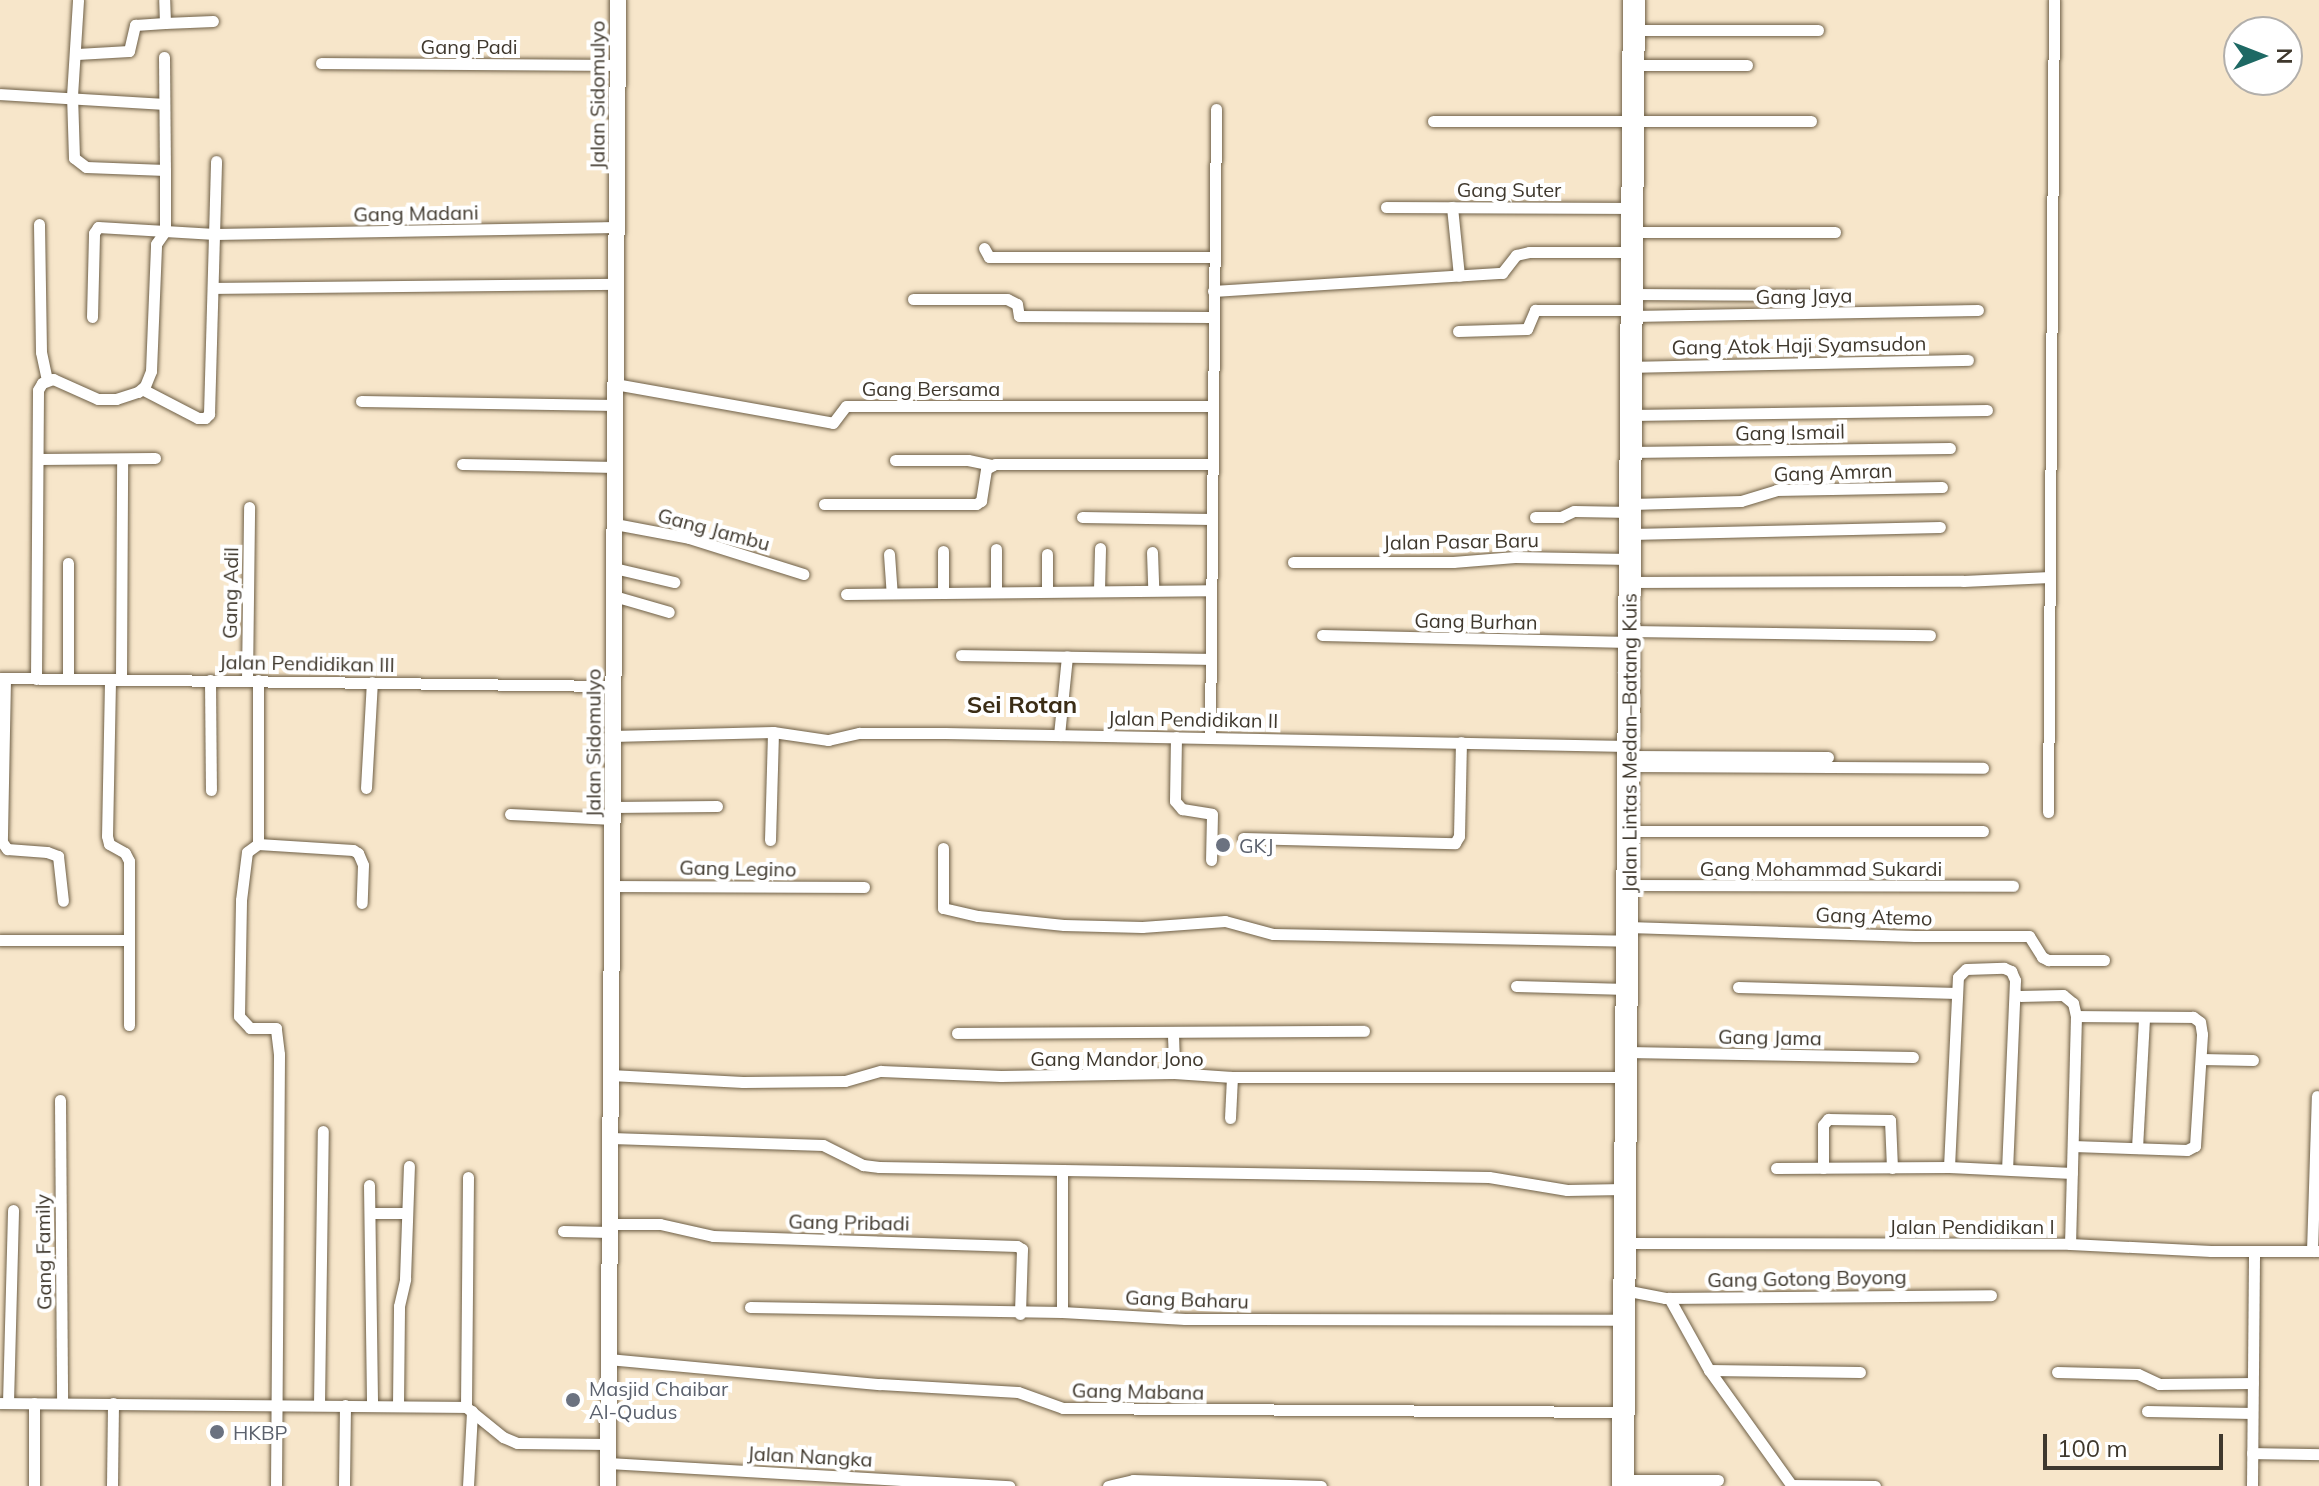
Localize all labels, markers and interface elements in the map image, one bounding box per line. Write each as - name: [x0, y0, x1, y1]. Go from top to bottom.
- north arrow: [2223, 16, 2303, 96]
- street label: Jalan Sidomulyo: [585, 21, 609, 169]
- street label: Gang Padi: [421, 34, 517, 58]
- text: N: [2271, 48, 2299, 64]
- street label: Gang Suter: [1457, 177, 1561, 201]
- street label: Gang Madani: [353, 200, 479, 226]
- street label: Gang Jaya: [1756, 283, 1852, 309]
- street label: Gang Atok Haji Syamsudon: [1671, 331, 1927, 359]
- street label: Gang Bersama: [862, 376, 1000, 400]
- street label: Gang Ismail: [1735, 419, 1845, 445]
- street label: Gang Amran: [1773, 458, 1893, 486]
- street label: Gang Jambu: [655, 502, 773, 556]
- street label: Jalan Pasar Baru: [1383, 528, 1539, 554]
- street label: Gang Adil: [217, 547, 243, 639]
- street label: Jalan Lintas Medan–Batang Kuis: [1617, 593, 1641, 893]
- street label: Gang Burhan: [1414, 608, 1538, 634]
- street label: Jalan Pendidikan III: [219, 649, 395, 677]
- street label: Jalan Sidomulyo: [581, 669, 605, 817]
- district label: Sei Rotan: [967, 691, 1077, 719]
- street label: Jalan Pendidikan II: [1108, 706, 1278, 732]
- place label: GKJ: [1239, 833, 1273, 857]
- marker: GKJ: [1214, 836, 1232, 854]
- street label: Gang Legino: [679, 855, 797, 881]
- street label: Gang Mohammad Sukardi: [1700, 856, 1942, 880]
- street label: Gang Atemo: [1815, 902, 1933, 930]
- street label: Gang Jama: [1718, 1024, 1822, 1050]
- street label: Gang Mandor Jono: [1030, 1046, 1204, 1070]
- street label: Gang Family: [30, 1194, 56, 1310]
- street label: Gang Pribadi: [788, 1209, 910, 1235]
- street label: Jalan Pendidikan I: [1889, 1214, 2055, 1238]
- street label: Gang Gotong Boyong: [1707, 1264, 1907, 1292]
- street label: Gang Baharu: [1125, 1285, 1249, 1313]
- place label: Masjid Chaibar Al-Qudus: [589, 1376, 728, 1423]
- street label: Gang Mabana: [1072, 1378, 1204, 1404]
- marker: Masjid Chaibar Al-Qudus: [564, 1391, 582, 1409]
- scale bar: [2047, 1418, 2227, 1468]
- place label: HKBP: [233, 1420, 288, 1444]
- marker: HKBP: [208, 1423, 226, 1441]
- text: 100 m: [2057, 1433, 2128, 1463]
- street label: Jalan Nangka: [747, 1441, 873, 1471]

